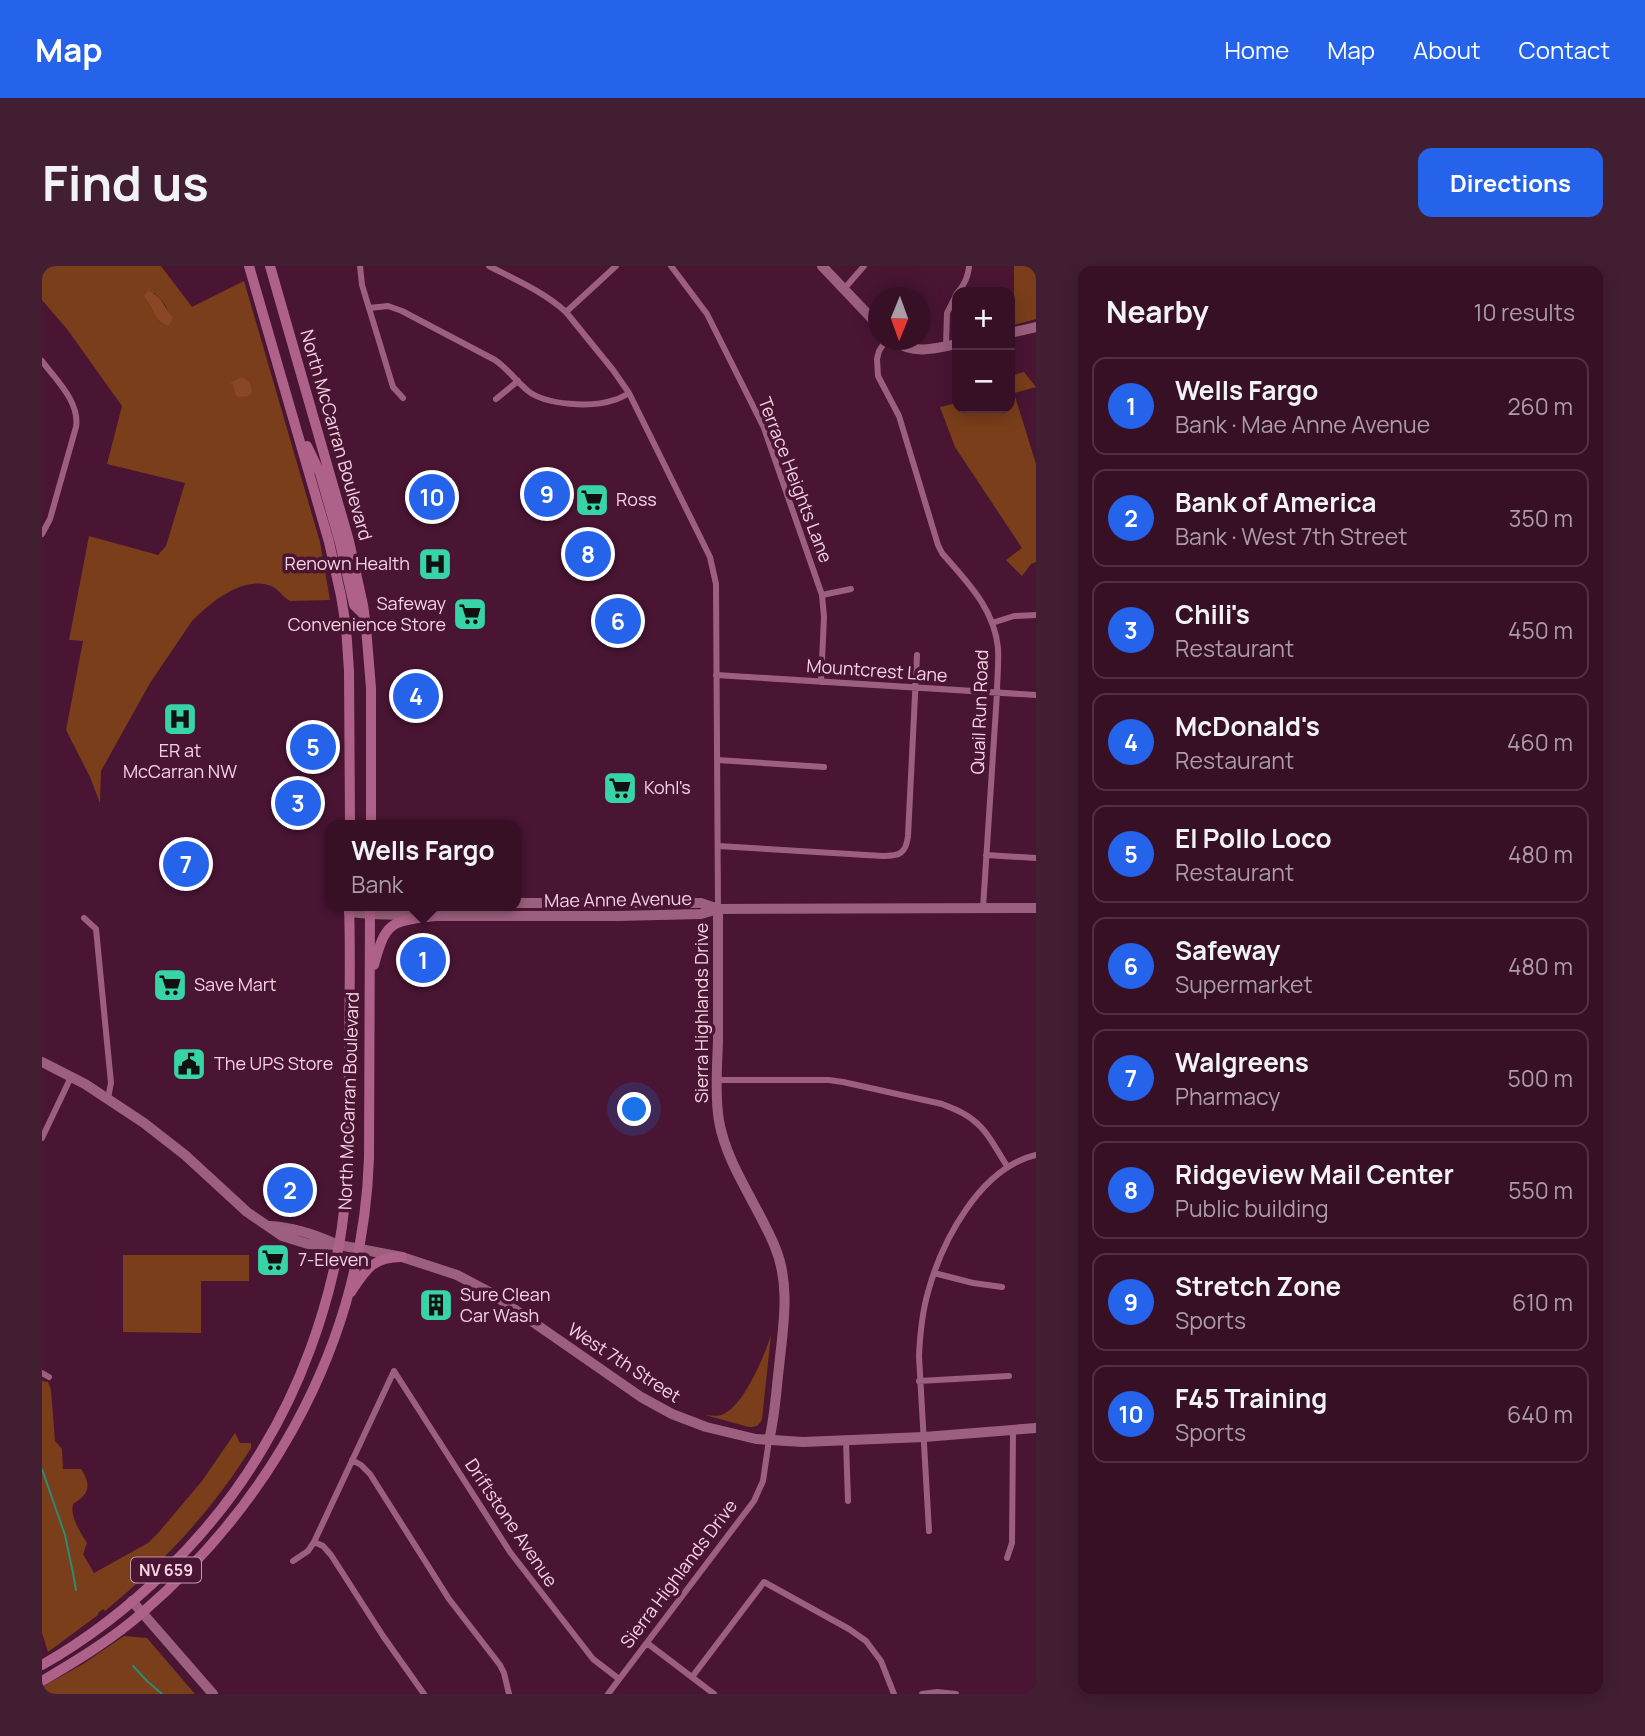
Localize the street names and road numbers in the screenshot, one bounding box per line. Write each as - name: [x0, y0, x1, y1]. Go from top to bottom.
- street label: North McCarran Boulevard: [295, 327, 379, 543]
- street label: Terrace Heights Lane: [753, 394, 839, 566]
- street label: Quail Run Road: [965, 649, 993, 775]
- street label: Mountcrest Lane: [806, 653, 948, 687]
- street label: Mae Anne Avenue: [544, 886, 692, 912]
- street label: Sierra Highlands Drive: [689, 923, 713, 1103]
- street label: North McCarran Boulevard: [332, 992, 364, 1210]
- street label: West 7th Street: [564, 1317, 686, 1408]
- street label: Driftstone Avenue: [460, 1454, 564, 1591]
- street label: Sierra Highlands Drive: [614, 1494, 742, 1653]
- road number: NV 659: [131, 1558, 201, 1582]

